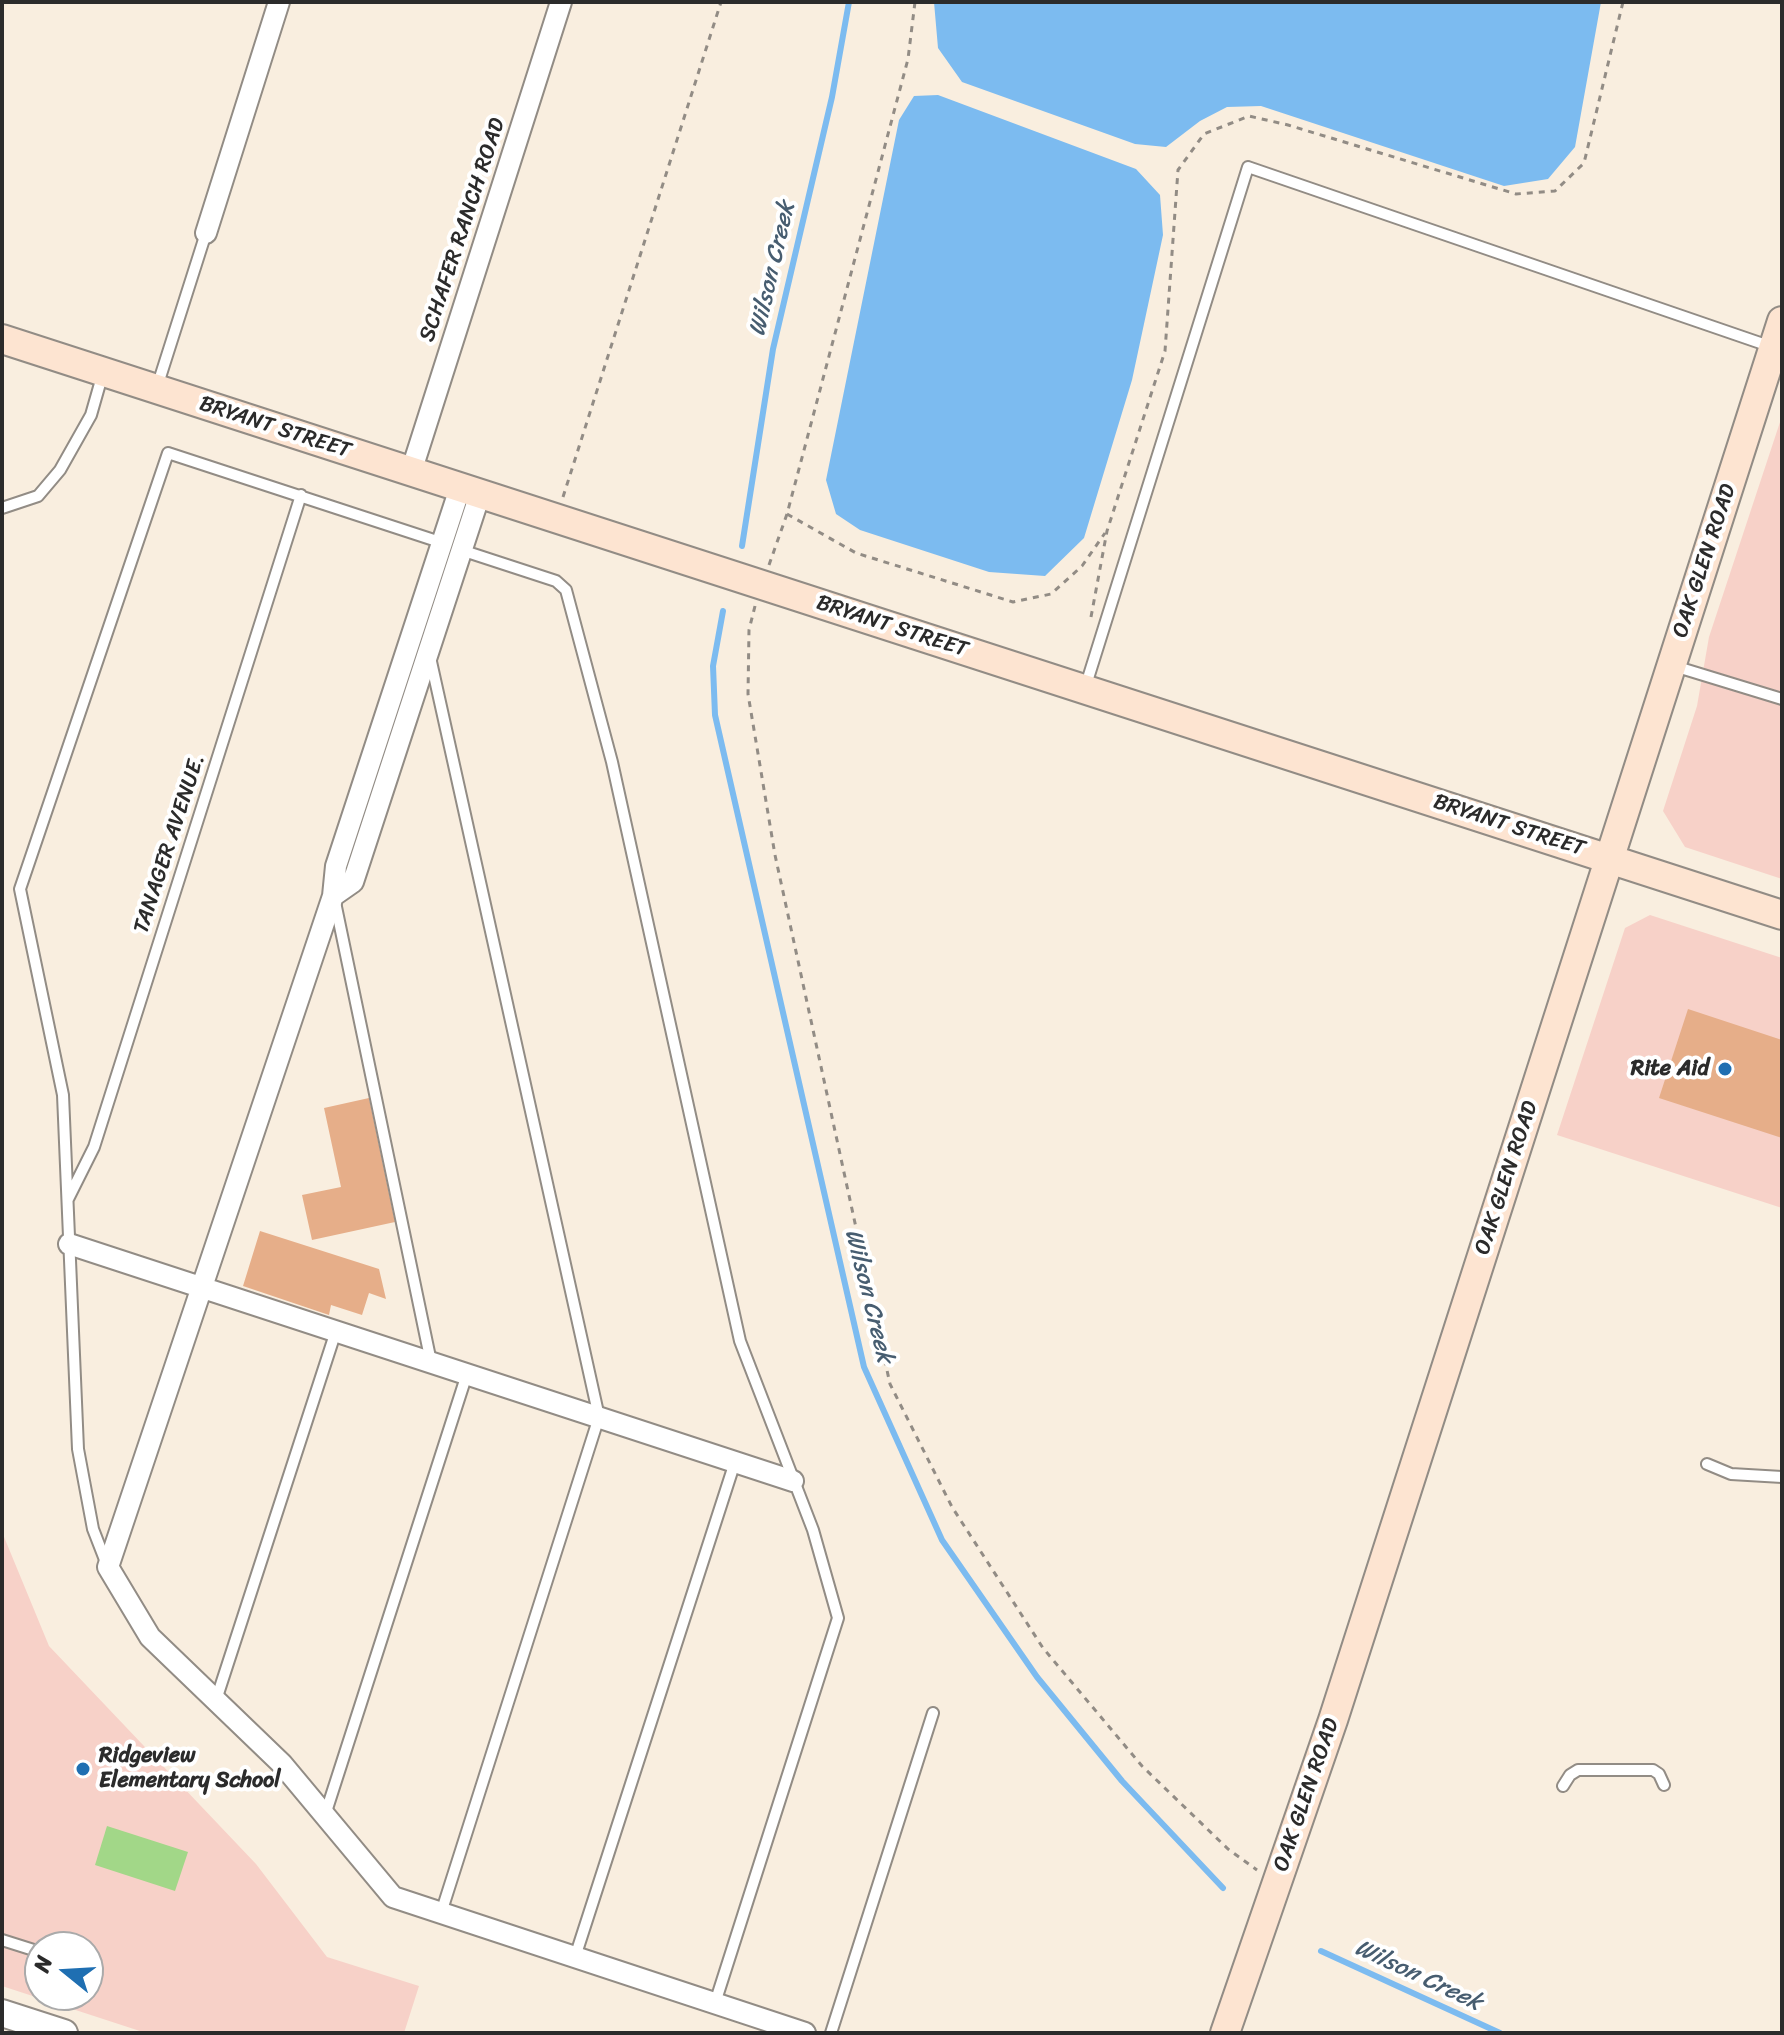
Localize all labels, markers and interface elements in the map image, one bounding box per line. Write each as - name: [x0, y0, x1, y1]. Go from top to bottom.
- street label: SCHAFER RANCH ROAD: [414, 115, 512, 345]
- water label: Wilson Creek: [744, 199, 802, 339]
- street label: BRYANT STREET: [196, 391, 354, 465]
- street label: OAK GLEN ROAD: [1668, 481, 1742, 641]
- street label: BRYANT STREET: [813, 590, 971, 664]
- street label: TANAGER AVENUE.: [129, 751, 211, 937]
- street label: BRYANT STREET: [1430, 789, 1588, 863]
- place label: Rite Aid: [1631, 1056, 1709, 1082]
- marker: Rite Aid: [1716, 1060, 1734, 1078]
- street label: OAK GLEN ROAD: [1470, 1098, 1544, 1258]
- water label: Wilson Creek: [837, 1226, 899, 1366]
- street label: OAK GLEN ROAD: [1268, 1715, 1346, 1875]
- place label: Ridgeview Elementary School: [99, 1743, 281, 1794]
- marker: Ridgeview Elementary School: [74, 1760, 92, 1778]
- north arrow: [24, 1931, 104, 2011]
- water label: Wilson Creek: [1350, 1934, 1486, 2018]
- text: N: [22, 1951, 64, 1977]

